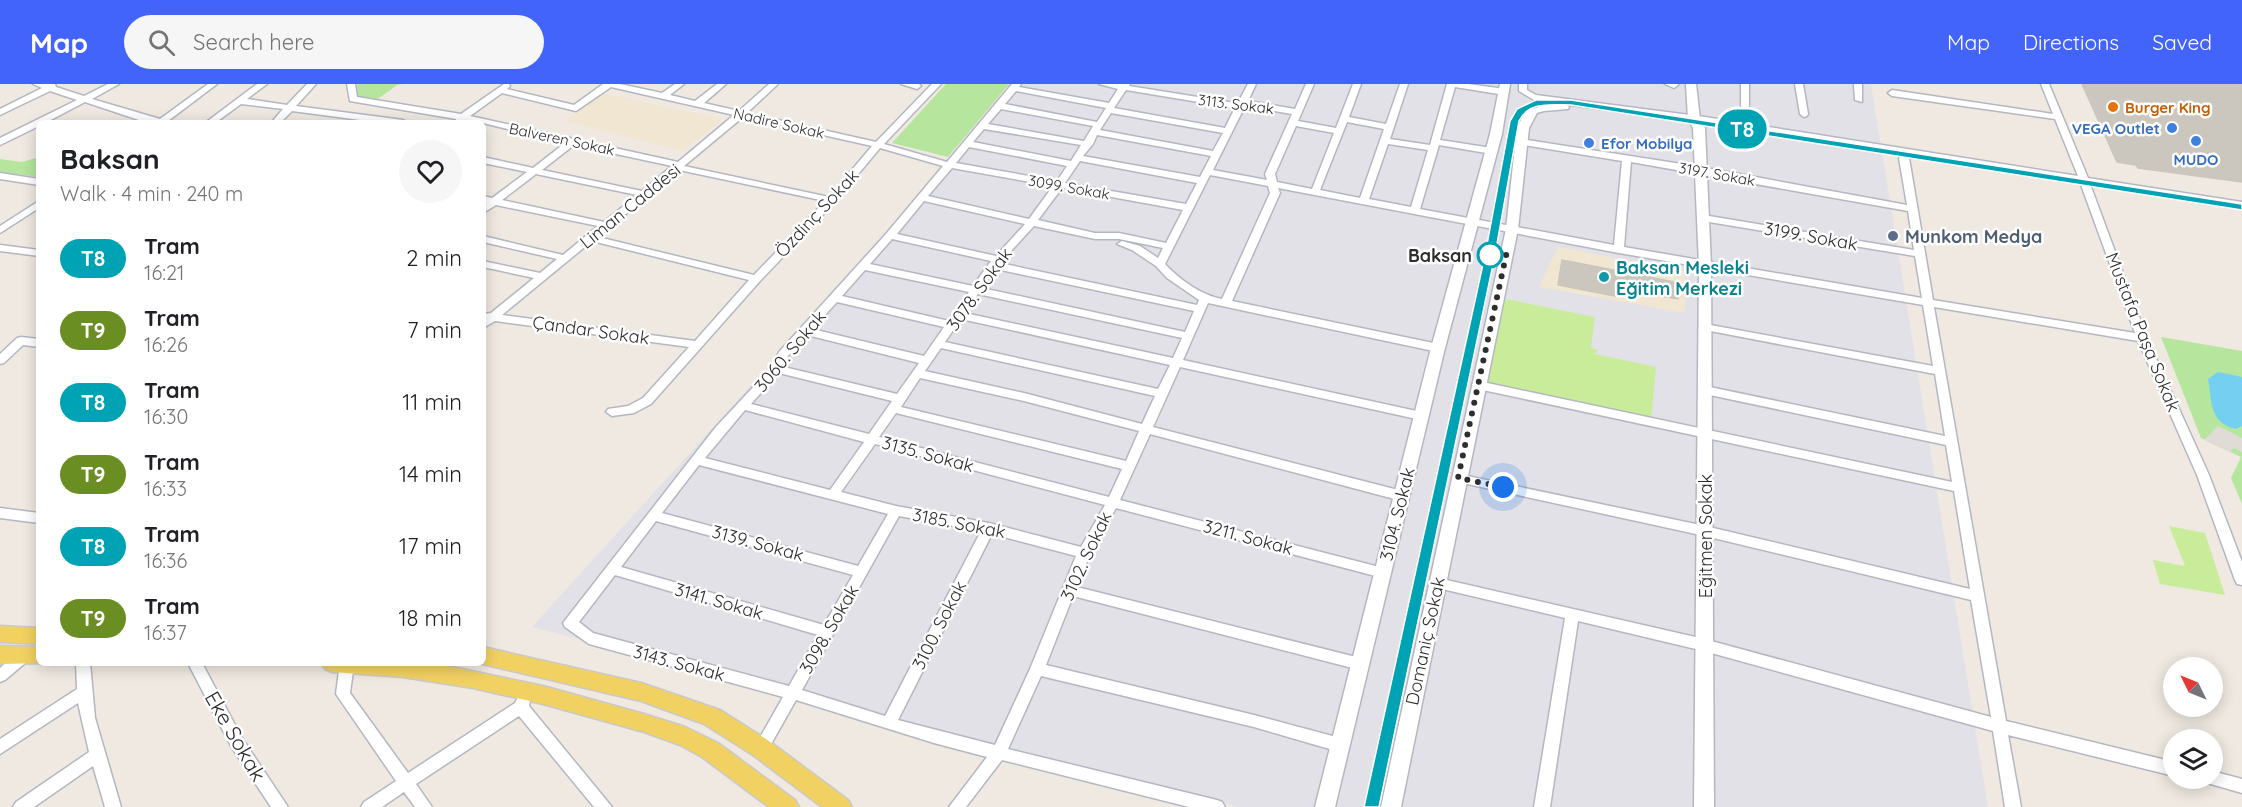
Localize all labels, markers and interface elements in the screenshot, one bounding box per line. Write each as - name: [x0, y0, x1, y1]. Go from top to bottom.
- search box: [124, 15, 544, 69]
- text: Map: [30, 25, 88, 60]
- icon: search: [145, 26, 178, 59]
- text: Search here: [193, 28, 315, 56]
- text: Map: [1947, 29, 1990, 55]
- text: Directions: [2023, 29, 2119, 55]
- text: Saved: [2152, 29, 2212, 55]
- street label: 3113. Sokak: [1197, 90, 1275, 118]
- place label: Burger King: [2125, 98, 2211, 117]
- marker: Burger King: [2106, 100, 2120, 114]
- street label: Nadire Sokak: [732, 103, 826, 143]
- line badge: T8: [1715, 110, 1769, 148]
- text: T8: [1730, 116, 1754, 142]
- street label: Balveren Sokak: [507, 119, 617, 159]
- place label: VEGA Outlet: [2072, 119, 2160, 138]
- marker: VEGA Outlet: [2165, 121, 2179, 135]
- place label: Efor Mobilya: [1601, 134, 1692, 153]
- marker: MUDO: [2189, 134, 2203, 148]
- marker: Efor Mobilya: [1582, 136, 1596, 150]
- button: heart: [399, 140, 462, 203]
- text: Baksan: [60, 141, 160, 176]
- place label: MUDO: [2174, 150, 2218, 169]
- street label: Liman Caddesi: [575, 158, 685, 254]
- street label: 3197. Sokak: [1677, 158, 1757, 190]
- street label: Özdinç Sokak: [770, 164, 864, 262]
- street label: 3099. Sokak: [1027, 170, 1111, 204]
- text: Walk · 4 min · 240 m: [60, 181, 243, 206]
- street label: 3199. Sokak: [1762, 216, 1860, 256]
- place label: Munkom Medya: [1905, 225, 2042, 248]
- marker: Munkom Medya: [1886, 229, 1900, 243]
- text: Tram: [144, 232, 200, 260]
- marker: Baksan: [1477, 242, 1503, 268]
- street label: 3078. Sokak: [941, 243, 1017, 335]
- text: 2 min: [406, 244, 462, 272]
- place label: Baksan: [1408, 244, 1472, 267]
- text: T8: [81, 245, 105, 271]
- street label: Mustafa Paşa Sokak: [2101, 249, 2185, 415]
- place label: Baksan Mesleki Eğitim Merkezi: [1616, 256, 1749, 300]
- text: 16:21: [144, 260, 184, 285]
- marker: Baksan Mesleki Eğitim Merkezi: [1597, 270, 1611, 284]
- text: Tram: [144, 304, 200, 332]
- street label: 3060. Sokak: [749, 305, 831, 397]
- street label: Çandar Sokak: [531, 310, 651, 350]
- text: 7 min: [407, 316, 462, 344]
- text: T9: [80, 317, 106, 343]
- text: 16:26: [144, 332, 188, 357]
- text: Tram: [144, 376, 200, 404]
- text: 11 min: [402, 388, 462, 416]
- text: T8: [81, 389, 105, 415]
- text: 16:30: [144, 404, 188, 429]
- street label: 3135. Sokak: [880, 431, 976, 477]
- text: Tram: [144, 448, 200, 476]
- text: 14 min: [399, 460, 462, 488]
- text: T9: [80, 461, 106, 487]
- street label: 3104. Sokak: [1374, 465, 1420, 563]
- your location: [1488, 472, 1518, 502]
- street label: Eğitmen Sokak: [1694, 474, 1717, 598]
- text: 16:33: [144, 476, 187, 501]
- street label: 3185. Sokak: [910, 503, 1008, 543]
- street label: 3102. Sokak: [1055, 508, 1117, 604]
- street label: 3211. Sokak: [1201, 514, 1295, 560]
- text: Tram: [144, 520, 200, 548]
- street label: 3139. Sokak: [710, 520, 806, 566]
- text: 17 min: [399, 532, 462, 560]
- text: T8: [81, 533, 105, 559]
- text: 16:36: [144, 548, 187, 573]
- street label: Domaniç Sokak: [1400, 575, 1450, 707]
- street label: 3141. Sokak: [672, 577, 766, 625]
- street label: 3100. Sokak: [907, 577, 971, 673]
- street label: 3098. Sokak: [794, 580, 864, 678]
- text: Tram: [144, 592, 200, 620]
- text: 18 min: [398, 604, 462, 632]
- text: T9: [80, 605, 106, 631]
- text: 16:37: [144, 620, 187, 645]
- street label: 3143. Sokak: [631, 640, 727, 686]
- north arrow: [2163, 657, 2223, 717]
- map controls: [2163, 657, 2223, 789]
- street label: Eke Sokak: [200, 686, 272, 786]
- button: layers: [2163, 729, 2223, 789]

